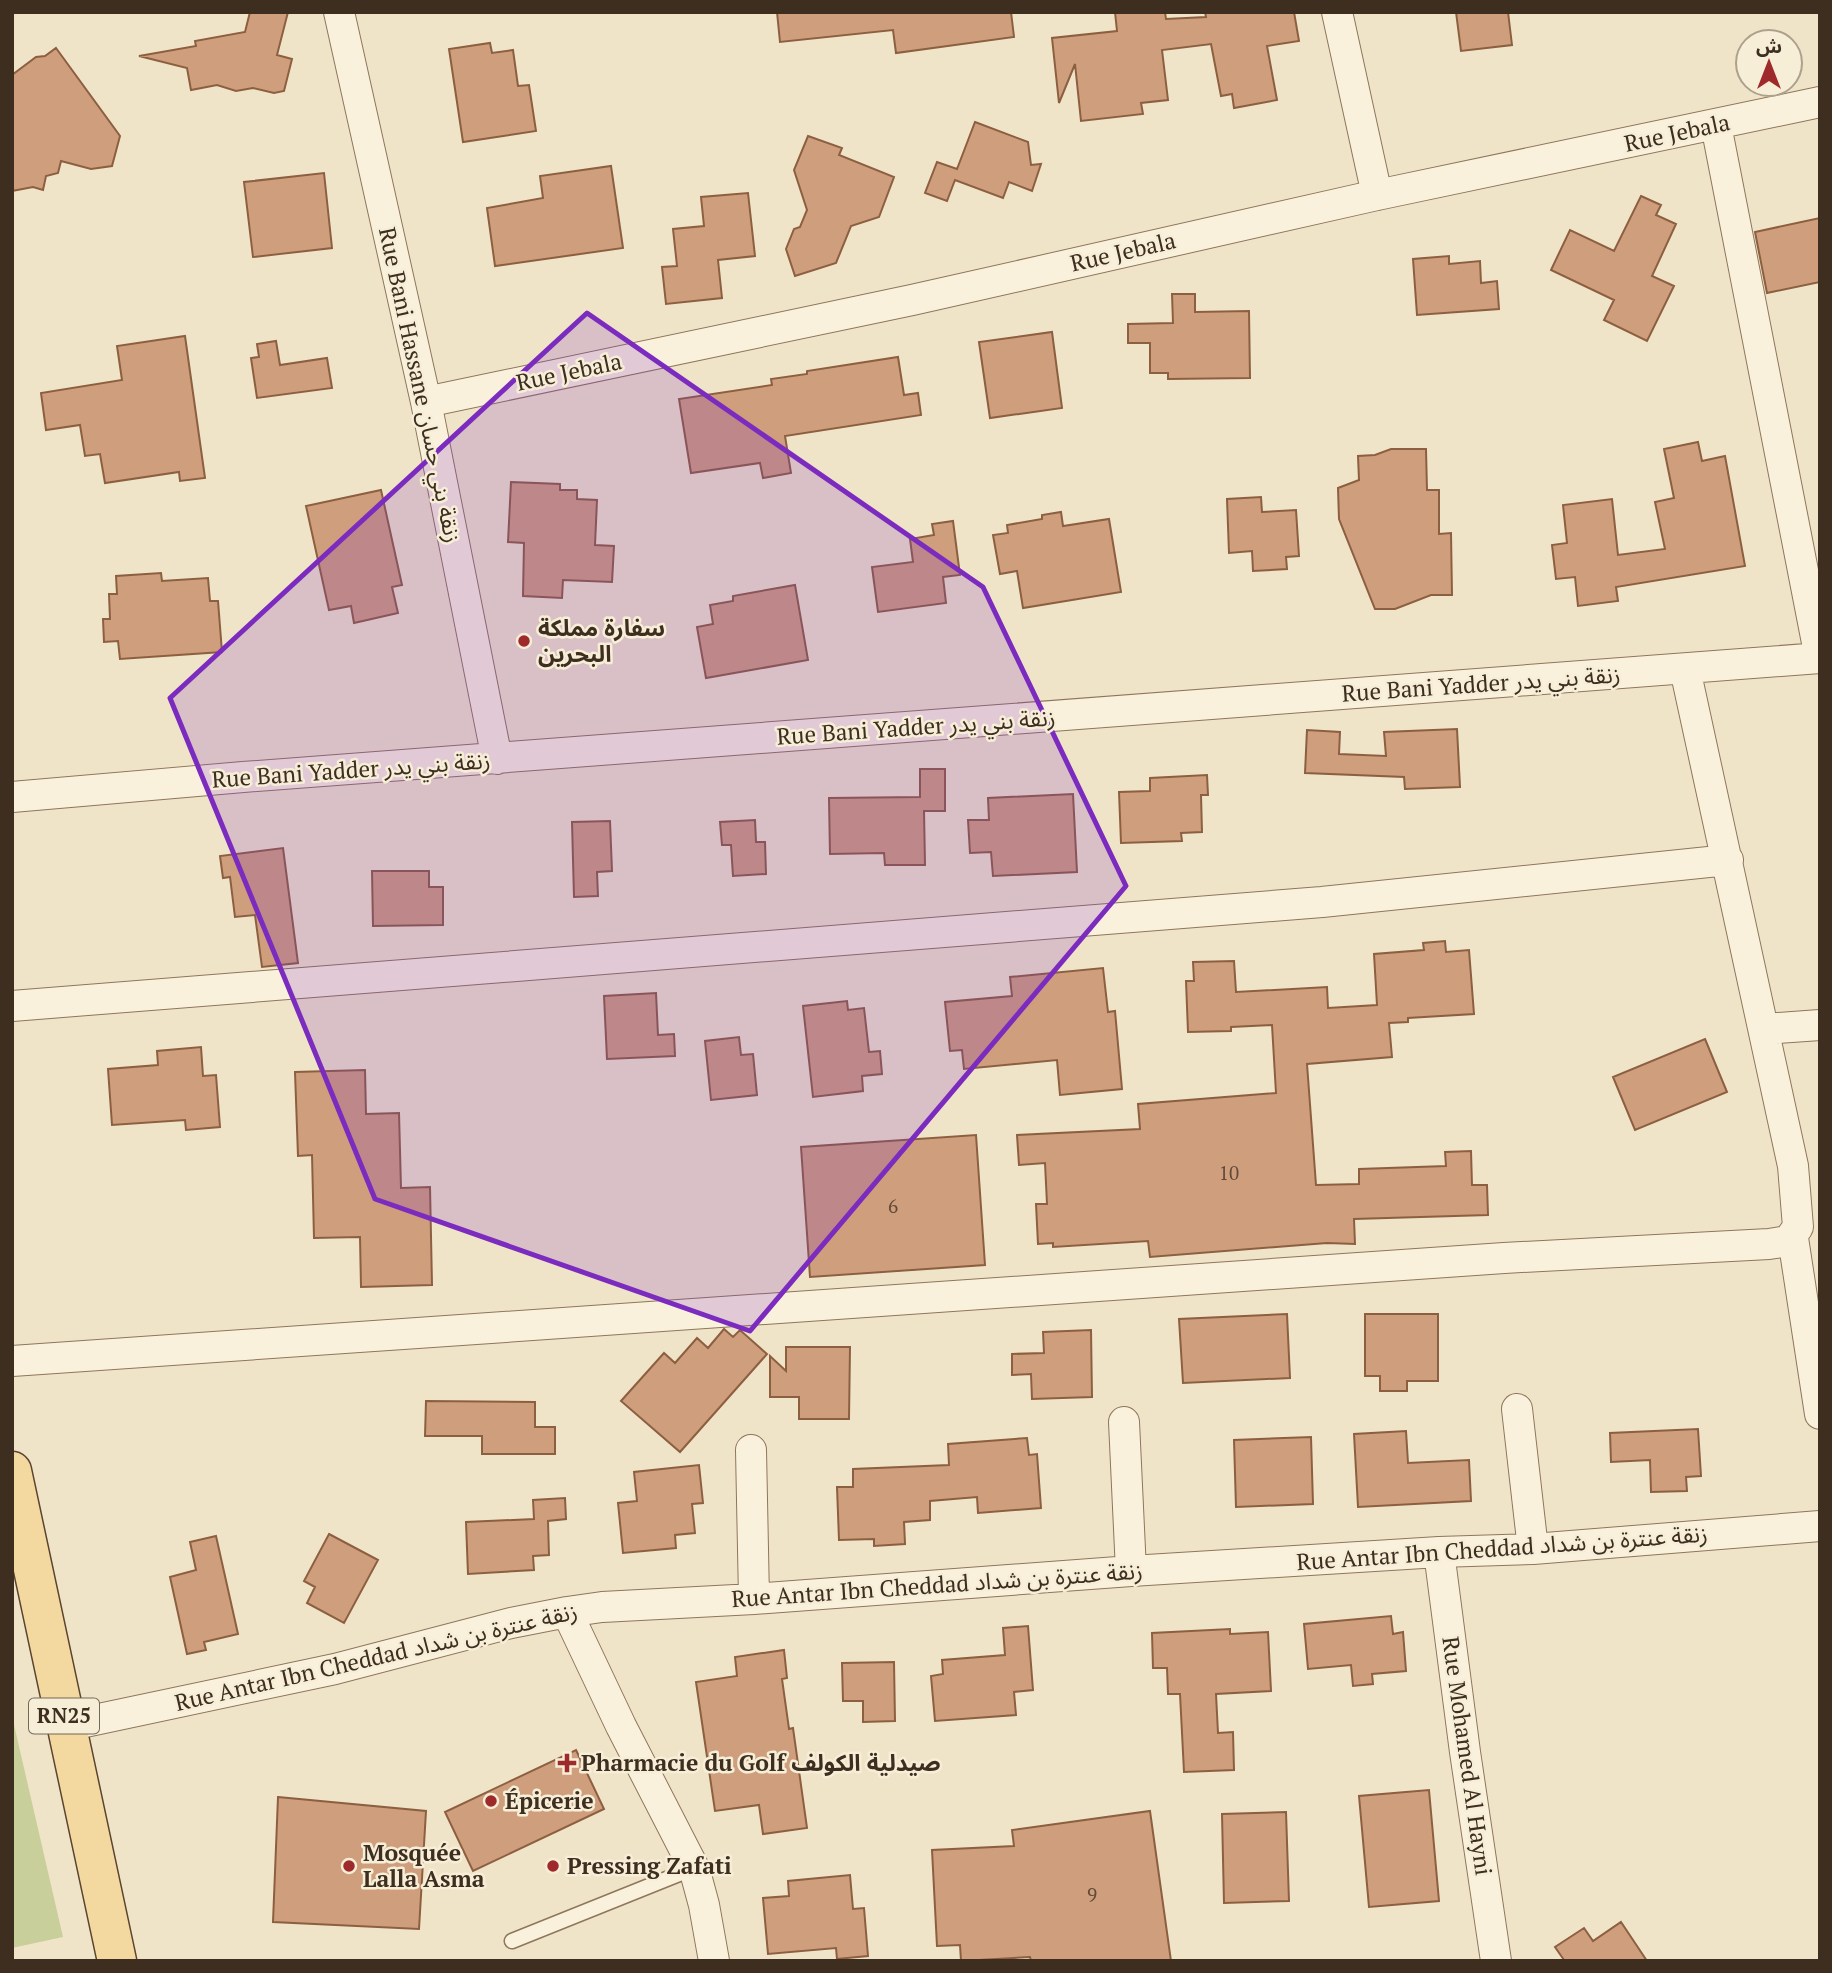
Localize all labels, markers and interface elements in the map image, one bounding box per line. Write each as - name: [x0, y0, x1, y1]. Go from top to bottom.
- north arrow: [1734, 28, 1804, 98]
- text: ش: [1756, 33, 1782, 58]
- street label: Rue Jebala: [1621, 106, 1733, 159]
- street label: Rue Bani Hassane زنقة بني حسان: [370, 224, 469, 546]
- street label: Rue Jebala: [1067, 224, 1179, 279]
- street label: Rue Jebala: [513, 345, 625, 398]
- place label: سفارة مملكة البحرين: [538, 612, 665, 669]
- marker: سفارة مملكة البحرين: [516, 633, 532, 649]
- street label: Rue Bani Yadder زنقة بني يدر: [1341, 658, 1622, 711]
- street label: Rue Bani Yadder زنقة بني يدر: [776, 701, 1057, 754]
- street label: Rue Bani Yadder زنقة بني يدر: [211, 744, 492, 797]
- house number: 10: [1219, 1160, 1239, 1185]
- house number: 6: [888, 1193, 898, 1218]
- street label: Rue Antar Ibn Cheddad زنقة عنترة بن شداد: [1295, 1518, 1709, 1577]
- street label: Rue Antar Ibn Cheddad زنقة عنترة بن شداد: [730, 1555, 1144, 1614]
- street label: Rue Antar Ibn Cheddad زنقة عنترة بن شداد: [172, 1595, 580, 1718]
- street label: Rue Mohamed Al Hayni: [1435, 1634, 1500, 1877]
- road number: RN25: [29, 1698, 99, 1734]
- place label: Pharmacie du Golf صيدلية الكولف: [581, 1747, 941, 1778]
- marker: Pharmacie du Golf صيدلية الكولف: [559, 1755, 575, 1771]
- place label: Épicerie: [505, 1785, 594, 1816]
- marker: Épicerie: [483, 1793, 499, 1809]
- place label: Mosquée Lalla Asma: [363, 1837, 485, 1894]
- place label: Pressing Zafati: [567, 1850, 732, 1881]
- marker: Mosquée Lalla Asma: [341, 1858, 357, 1874]
- marker: Pressing Zafati: [545, 1858, 561, 1874]
- house number: 9: [1087, 1882, 1097, 1907]

